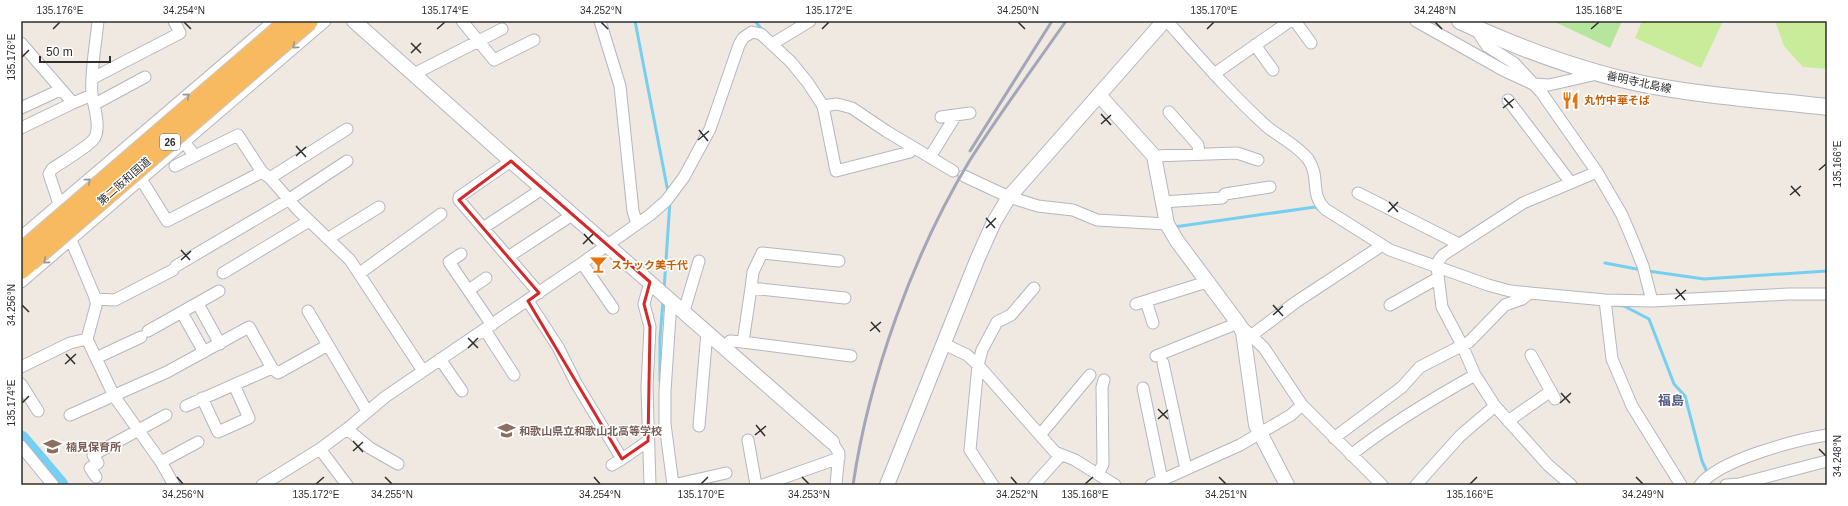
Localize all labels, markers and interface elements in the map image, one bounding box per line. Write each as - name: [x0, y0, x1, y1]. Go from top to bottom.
- text: 135.176°E: [37, 5, 84, 16]
- text: 34.254°N: [163, 5, 205, 16]
- text: 135.174°E: [422, 5, 469, 16]
- text: 34.252°N: [580, 5, 622, 16]
- text: 135.172°E: [806, 5, 853, 16]
- text: 34.250°N: [997, 5, 1039, 16]
- text: 135.170°E: [1191, 5, 1238, 16]
- text: 34.248°N: [1414, 5, 1456, 16]
- text: 135.168°E: [1576, 5, 1623, 16]
- text: 135.176°E: [6, 33, 17, 80]
- scale bar: [40, 38, 110, 64]
- one-way arrow: [292, 42, 300, 49]
- text: 50 m: [46, 45, 73, 59]
- street label: 善明寺北島線: [1605, 69, 1673, 95]
- restaurant icon: 丸竹中華そば: [1561, 90, 1581, 110]
- one-way arrow: [182, 94, 189, 101]
- place label: 丸竹中華そば: [1584, 94, 1650, 106]
- road number: 26: [160, 134, 180, 150]
- text: 135.166°E: [1832, 140, 1843, 187]
- street label: 第二阪和国道: [95, 155, 153, 207]
- one-way arrow: [83, 178, 91, 185]
- bar icon: スナック美千代: [588, 255, 608, 275]
- one-way arrow: [43, 257, 50, 264]
- place label: スナック美千代: [611, 259, 688, 271]
- text: 34.256°N: [6, 284, 17, 326]
- text: 135.174°E: [6, 379, 17, 426]
- district label: 福島: [1658, 393, 1684, 408]
- school or university icon: 和歌山県立和歌山北高等学校: [496, 421, 516, 441]
- place label: 和歌山県立和歌山北高等学校: [519, 425, 662, 437]
- text: 34.248°N: [1832, 435, 1843, 477]
- school or university icon: 楠見保育所: [43, 437, 63, 457]
- place label: 楠見保育所: [66, 441, 121, 453]
- text: 34.256°N: [162, 489, 204, 500]
- text: 135.172°E: [293, 489, 340, 500]
- text: 34.255°N: [371, 489, 413, 500]
- text: 34.254°N: [579, 489, 621, 500]
- text: 135.170°E: [678, 489, 725, 500]
- text: 34.253°N: [788, 489, 830, 500]
- text: 34.252°N: [996, 489, 1038, 500]
- text: 135.168°E: [1062, 489, 1109, 500]
- text: 34.251°N: [1205, 489, 1247, 500]
- text: 135.166°E: [1447, 489, 1494, 500]
- text: 34.249°N: [1622, 489, 1664, 500]

